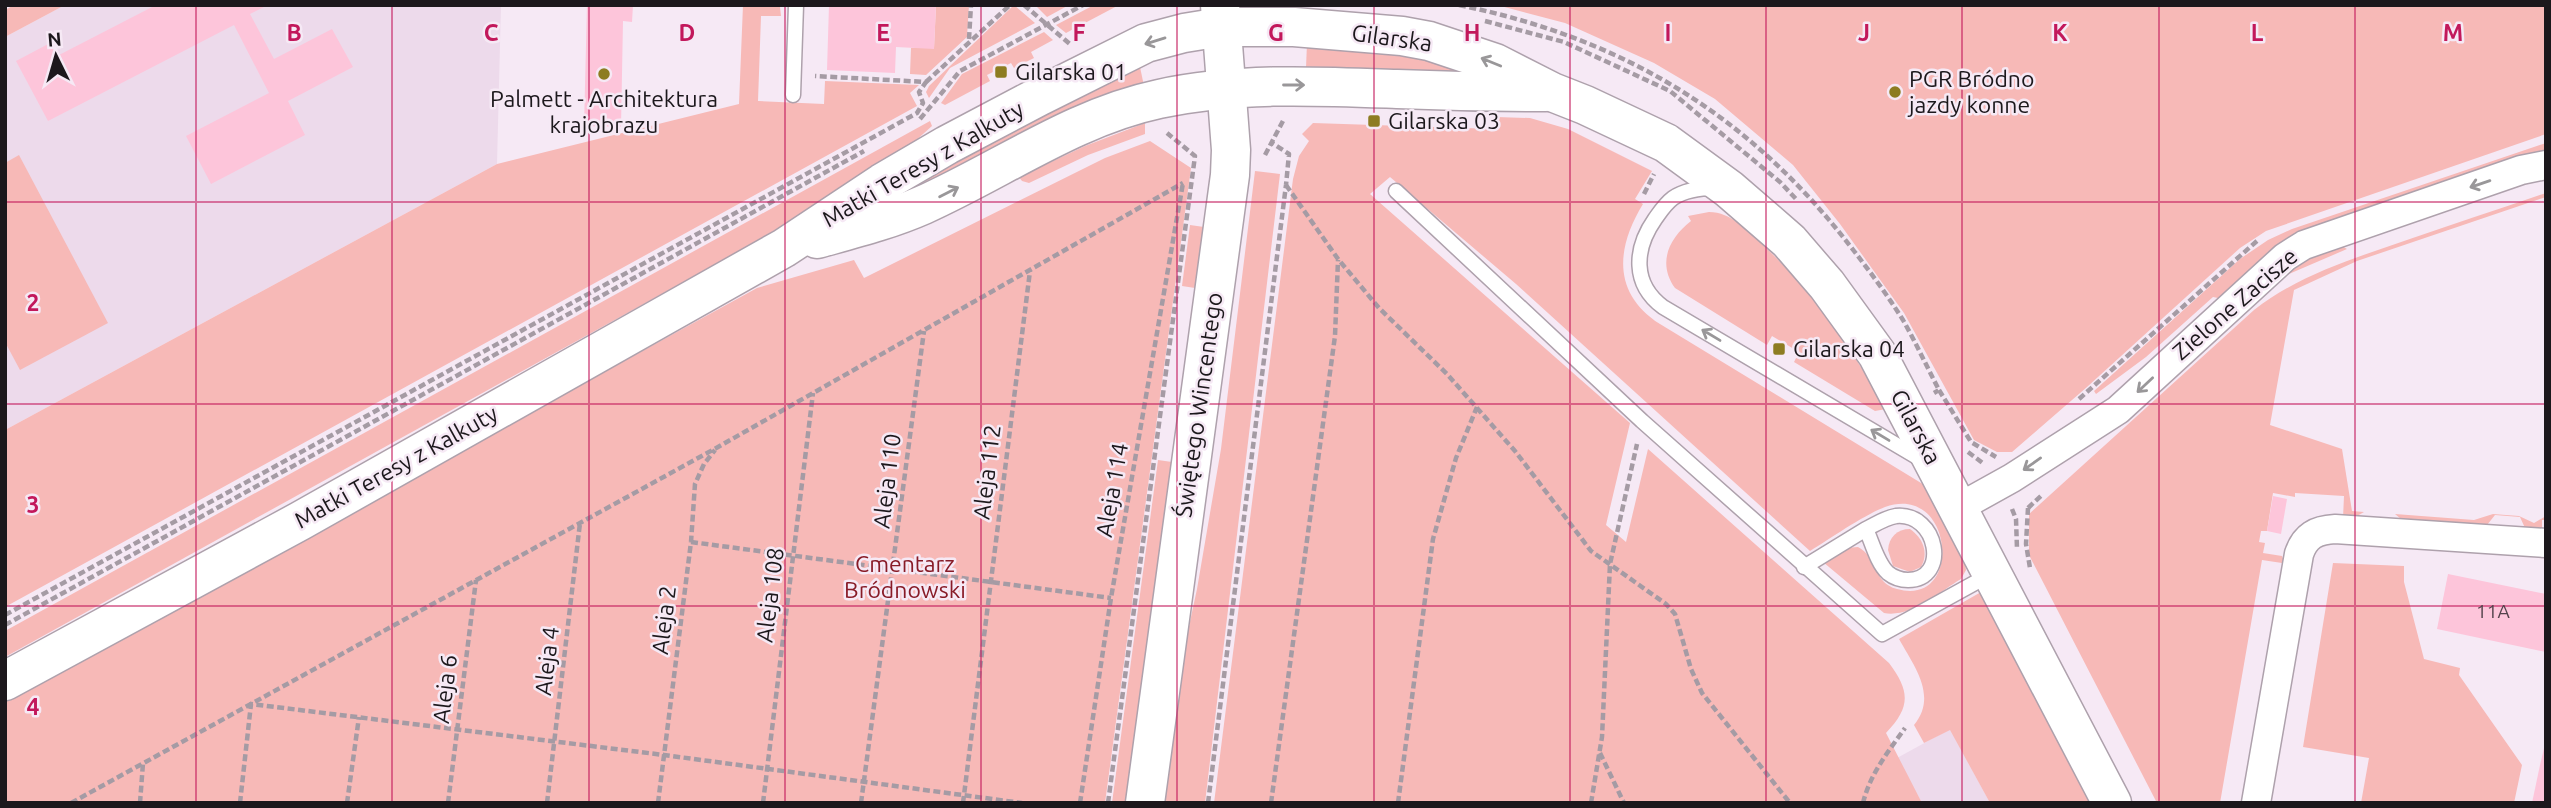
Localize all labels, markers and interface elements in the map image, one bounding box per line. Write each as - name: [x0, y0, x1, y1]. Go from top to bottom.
- street label: Gilarska: [1350, 19, 1434, 56]
- text: B: [286, 20, 302, 45]
- text: C: [484, 20, 499, 45]
- text: D: [679, 20, 695, 45]
- text: E: [876, 20, 890, 45]
- text: F: [1073, 20, 1086, 45]
- text: G: [1268, 20, 1284, 45]
- text: H: [1464, 20, 1480, 45]
- text: I: [1665, 20, 1671, 45]
- text: J: [1858, 20, 1870, 45]
- text: K: [2052, 20, 2068, 45]
- text: L: [2251, 20, 2264, 45]
- text: M: [2443, 20, 2463, 45]
- north arrow: [21, 21, 91, 91]
- text: N: [46, 27, 63, 51]
- one-way arrow: [1144, 36, 1166, 49]
- one-way arrow: [1481, 55, 1502, 68]
- place label: Gilarska 01: [1015, 59, 1127, 84]
- marker: Gilarska 01: [993, 64, 1009, 80]
- marker: Palmett - Architektura krajobrazu: [596, 66, 612, 82]
- place label: PGR Bródno jazdy konne: [1907, 66, 2034, 117]
- one-way arrow: [1282, 79, 1305, 92]
- marker: PGR Bródno jazdy konne: [1887, 84, 1903, 100]
- place label: Palmett - Architektura krajobrazu: [490, 86, 718, 137]
- street label: Matki Teresy z Kalkuty: [818, 96, 1028, 231]
- place label: Gilarska 03: [1388, 108, 1500, 133]
- marker: Gilarska 03: [1366, 113, 1382, 129]
- one-way arrow: [2470, 179, 2492, 191]
- one-way arrow: [938, 184, 959, 198]
- street label: Zielone Zacisze: [2167, 243, 2302, 364]
- text: 2: [27, 290, 39, 315]
- street label: Świętego Wincentego: [1169, 291, 1227, 519]
- one-way arrow: [1701, 327, 1721, 341]
- place label: Gilarska 04: [1793, 336, 1905, 361]
- marker: Gilarska 04: [1771, 341, 1787, 357]
- one-way arrow: [2137, 376, 2154, 393]
- street label: Gilarska: [1886, 385, 1946, 468]
- street label: Matki Teresy z Kalkuty: [290, 400, 502, 533]
- street label: Aleja 112: [968, 423, 1005, 521]
- one-way arrow: [1870, 428, 1890, 442]
- street label: Aleja 110: [868, 432, 905, 530]
- street label: Aleja 114: [1091, 441, 1132, 539]
- one-way arrow: [2023, 457, 2042, 471]
- text: 3: [27, 492, 39, 517]
- street label: Aleja 108: [751, 546, 788, 644]
- park label: Cmentarz Bródnowski: [844, 551, 966, 602]
- street label: Aleja 2: [647, 584, 680, 656]
- house number: 11A: [2476, 600, 2511, 622]
- street label: Aleja 4: [530, 625, 563, 697]
- street label: Aleja 6: [428, 653, 461, 725]
- text: 4: [27, 694, 40, 719]

